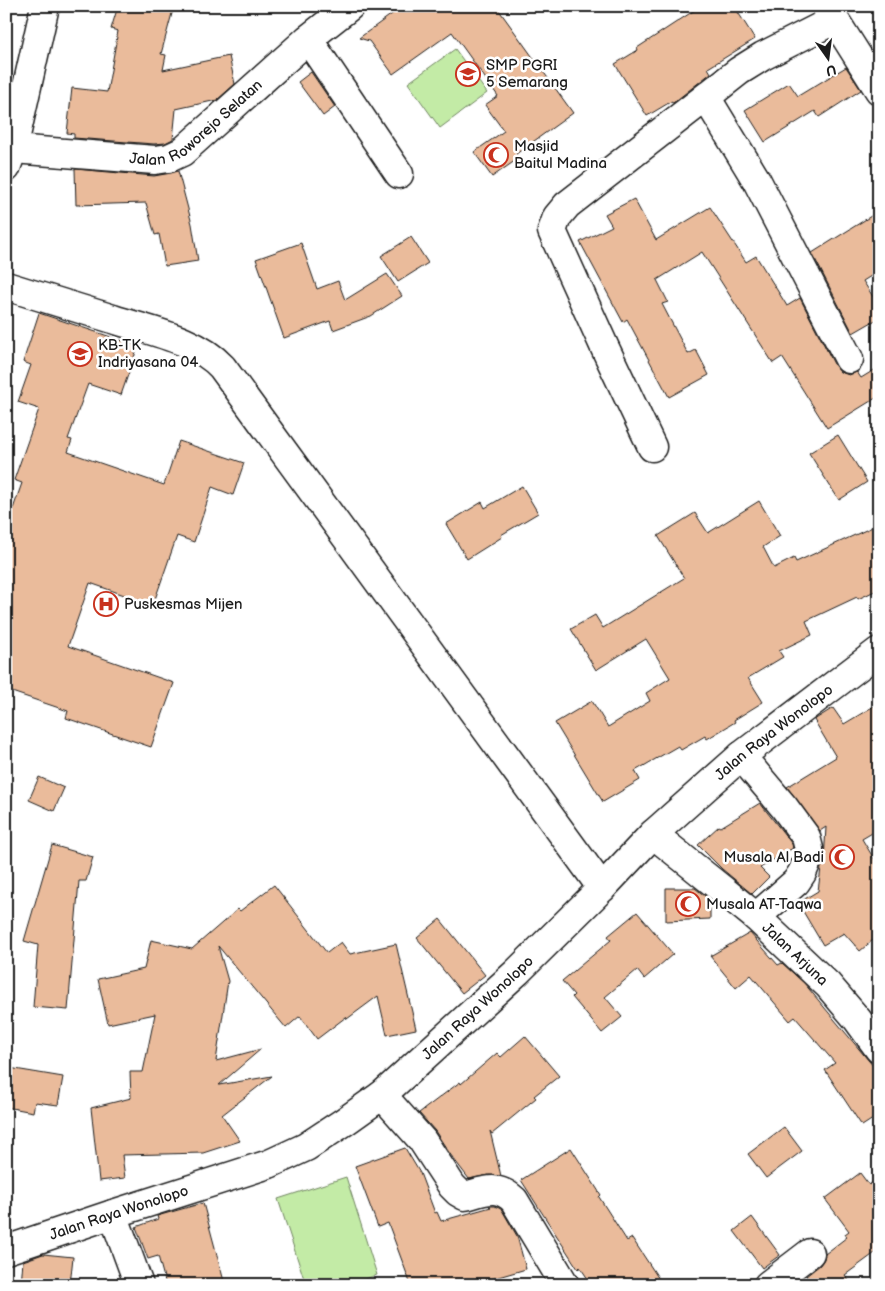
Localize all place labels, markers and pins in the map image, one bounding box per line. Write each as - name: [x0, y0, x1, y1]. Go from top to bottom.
- place label: SMP PGRI 5 Semarang: [486, 56, 568, 92]
- school or university icon: SMP PGRI 5 Semarang: [455, 61, 481, 87]
- place label: Masjid Baitul Madina: [514, 137, 607, 173]
- mosque icon: Masjid Baitul Madina: [483, 142, 509, 168]
- place label: KB-TK Indriyasana 04: [98, 336, 198, 372]
- school or university icon: KB-TK Indriyasana 04: [67, 341, 93, 367]
- hospital icon: Puskesmas Mijen: [93, 591, 119, 617]
- place label: Puskesmas Mijen: [124, 595, 242, 614]
- mosque icon: Musala Al Badi: [829, 844, 855, 870]
- place label: Musala Al Badi: [724, 848, 824, 867]
- mosque icon: Musala AT-Taqwa: [675, 891, 701, 917]
- place label: Musala AT-Taqwa: [706, 895, 822, 914]

